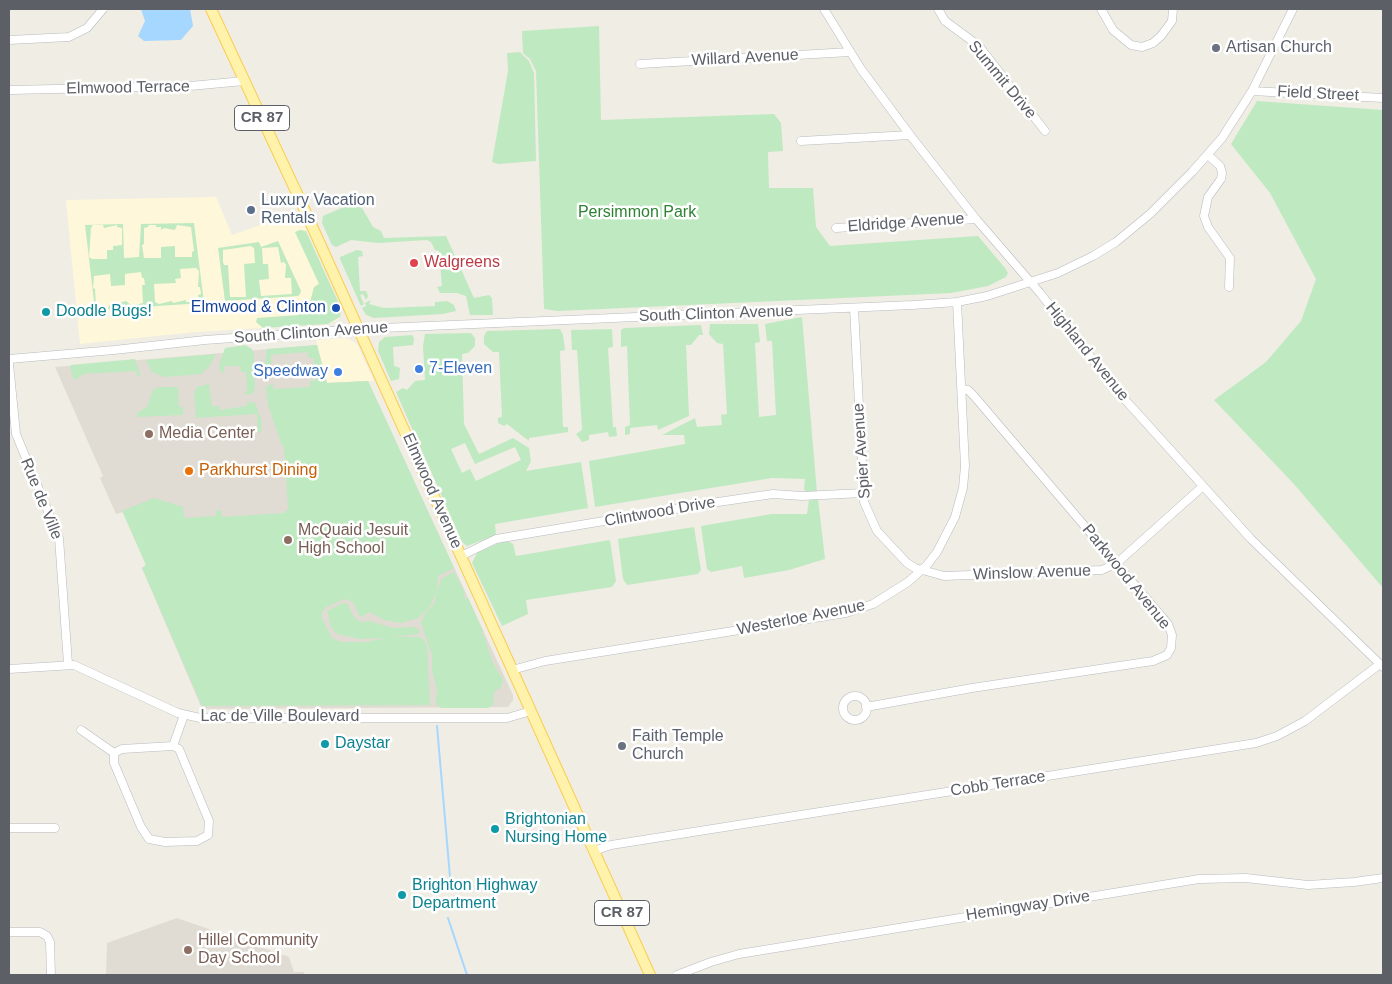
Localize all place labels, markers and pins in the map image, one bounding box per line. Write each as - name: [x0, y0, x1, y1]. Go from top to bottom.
- place label: Artisan Church: [1226, 38, 1332, 58]
- marker: Artisan Church: [1210, 42, 1222, 54]
- place label: Luxury Vacation Rentals: [261, 191, 375, 229]
- marker: Luxury Vacation Rentals: [245, 204, 257, 216]
- place label: Walgreens: [424, 253, 500, 273]
- marker: Walgreens: [408, 257, 420, 269]
- place label: Elmwood & Clinton: [191, 298, 326, 318]
- place label: Doodle Bugs!: [56, 302, 152, 322]
- marker: Elmwood & Clinton: [330, 302, 342, 314]
- marker: Doodle Bugs!: [40, 306, 52, 318]
- place label: 7-Eleven: [429, 359, 492, 379]
- place label: Speedway: [253, 362, 328, 382]
- marker: 7-Eleven: [413, 363, 425, 375]
- marker: Speedway: [332, 366, 344, 378]
- place label: Media Center: [159, 424, 255, 444]
- marker: Media Center: [143, 428, 155, 440]
- place label: Parkhurst Dining: [199, 461, 317, 481]
- marker: Parkhurst Dining: [183, 465, 195, 477]
- place label: McQuaid Jesuit High School: [298, 521, 408, 559]
- marker: McQuaid Jesuit High School: [282, 534, 294, 546]
- place label: Faith Temple Church: [632, 727, 724, 765]
- place label: Daystar: [335, 734, 390, 754]
- marker: Daystar: [319, 738, 331, 750]
- marker: Faith Temple Church: [616, 740, 628, 752]
- place label: Brightonian Nursing Home: [505, 810, 607, 848]
- marker: Brightonian Nursing Home: [489, 823, 501, 835]
- place label: Brighton Highway Department: [412, 876, 537, 914]
- marker: Brighton Highway Department: [396, 889, 408, 901]
- place label: Hillel Community Day School: [198, 931, 318, 969]
- marker: Hillel Community Day School: [182, 944, 194, 956]

